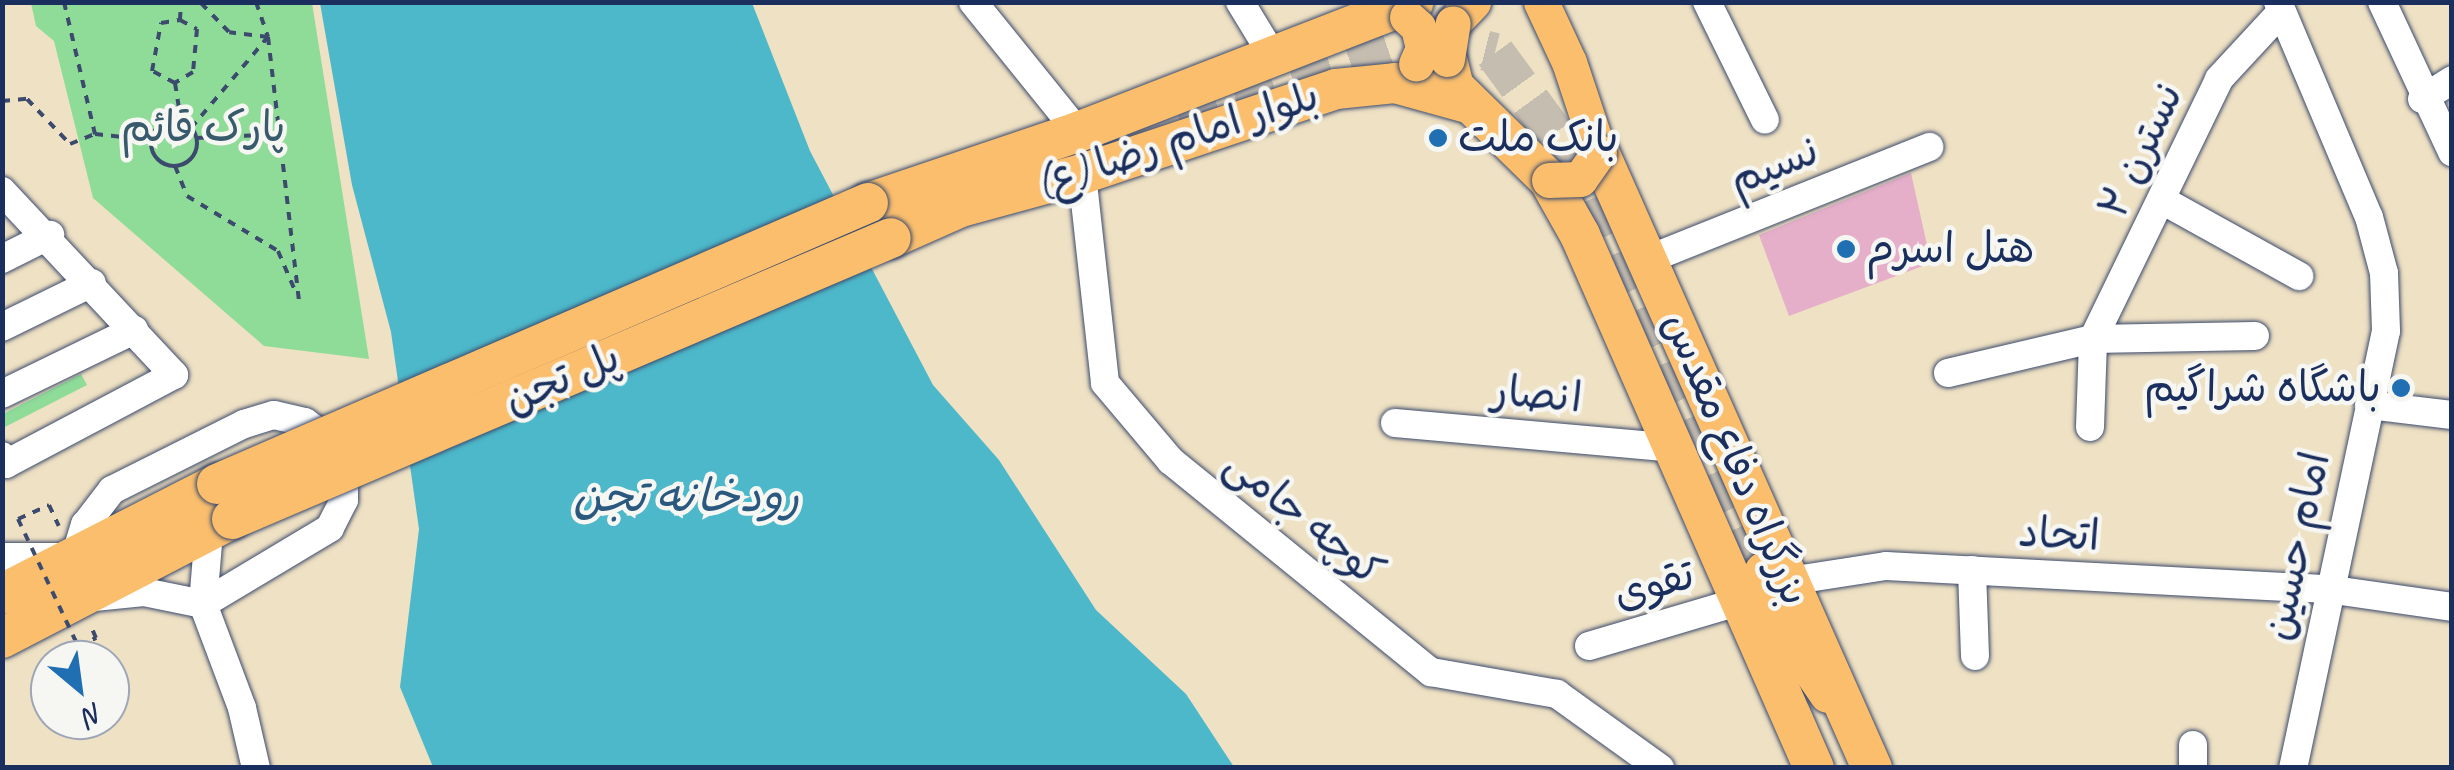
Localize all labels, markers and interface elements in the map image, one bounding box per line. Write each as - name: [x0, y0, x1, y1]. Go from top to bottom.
- street label: بلوار امام رضا (ع): [1029, 71, 1325, 209]
- street label: نسترن ۲: [2088, 76, 2194, 226]
- park label: پارک قائم: [121, 103, 285, 153]
- place label: بانک ملت: [1458, 113, 1618, 163]
- street label: نسیم: [1722, 125, 1826, 207]
- marker: بانک ملت: [1427, 127, 1449, 149]
- place label: هتل اسرم: [1866, 224, 2035, 274]
- marker: هتل اسرم: [1835, 238, 1857, 260]
- street label: بزرگراه دفاع مقدس: [1652, 305, 1820, 613]
- street label: پل تجن: [497, 332, 627, 426]
- place label: باشگاه شراگیم: [2144, 363, 2381, 413]
- street label: انصار: [1490, 366, 1584, 424]
- marker: باشگاه شراگیم: [2390, 377, 2412, 399]
- street label: کوچه جامی: [1214, 439, 1394, 597]
- street label: امام حسین: [2252, 447, 2342, 645]
- water label: رودخانه تجن: [573, 470, 799, 524]
- street label: اتحاد: [2017, 508, 2101, 562]
- street label: تقوی: [1608, 550, 1700, 620]
- north arrow: [30, 640, 130, 740]
- text: N: [78, 695, 110, 734]

